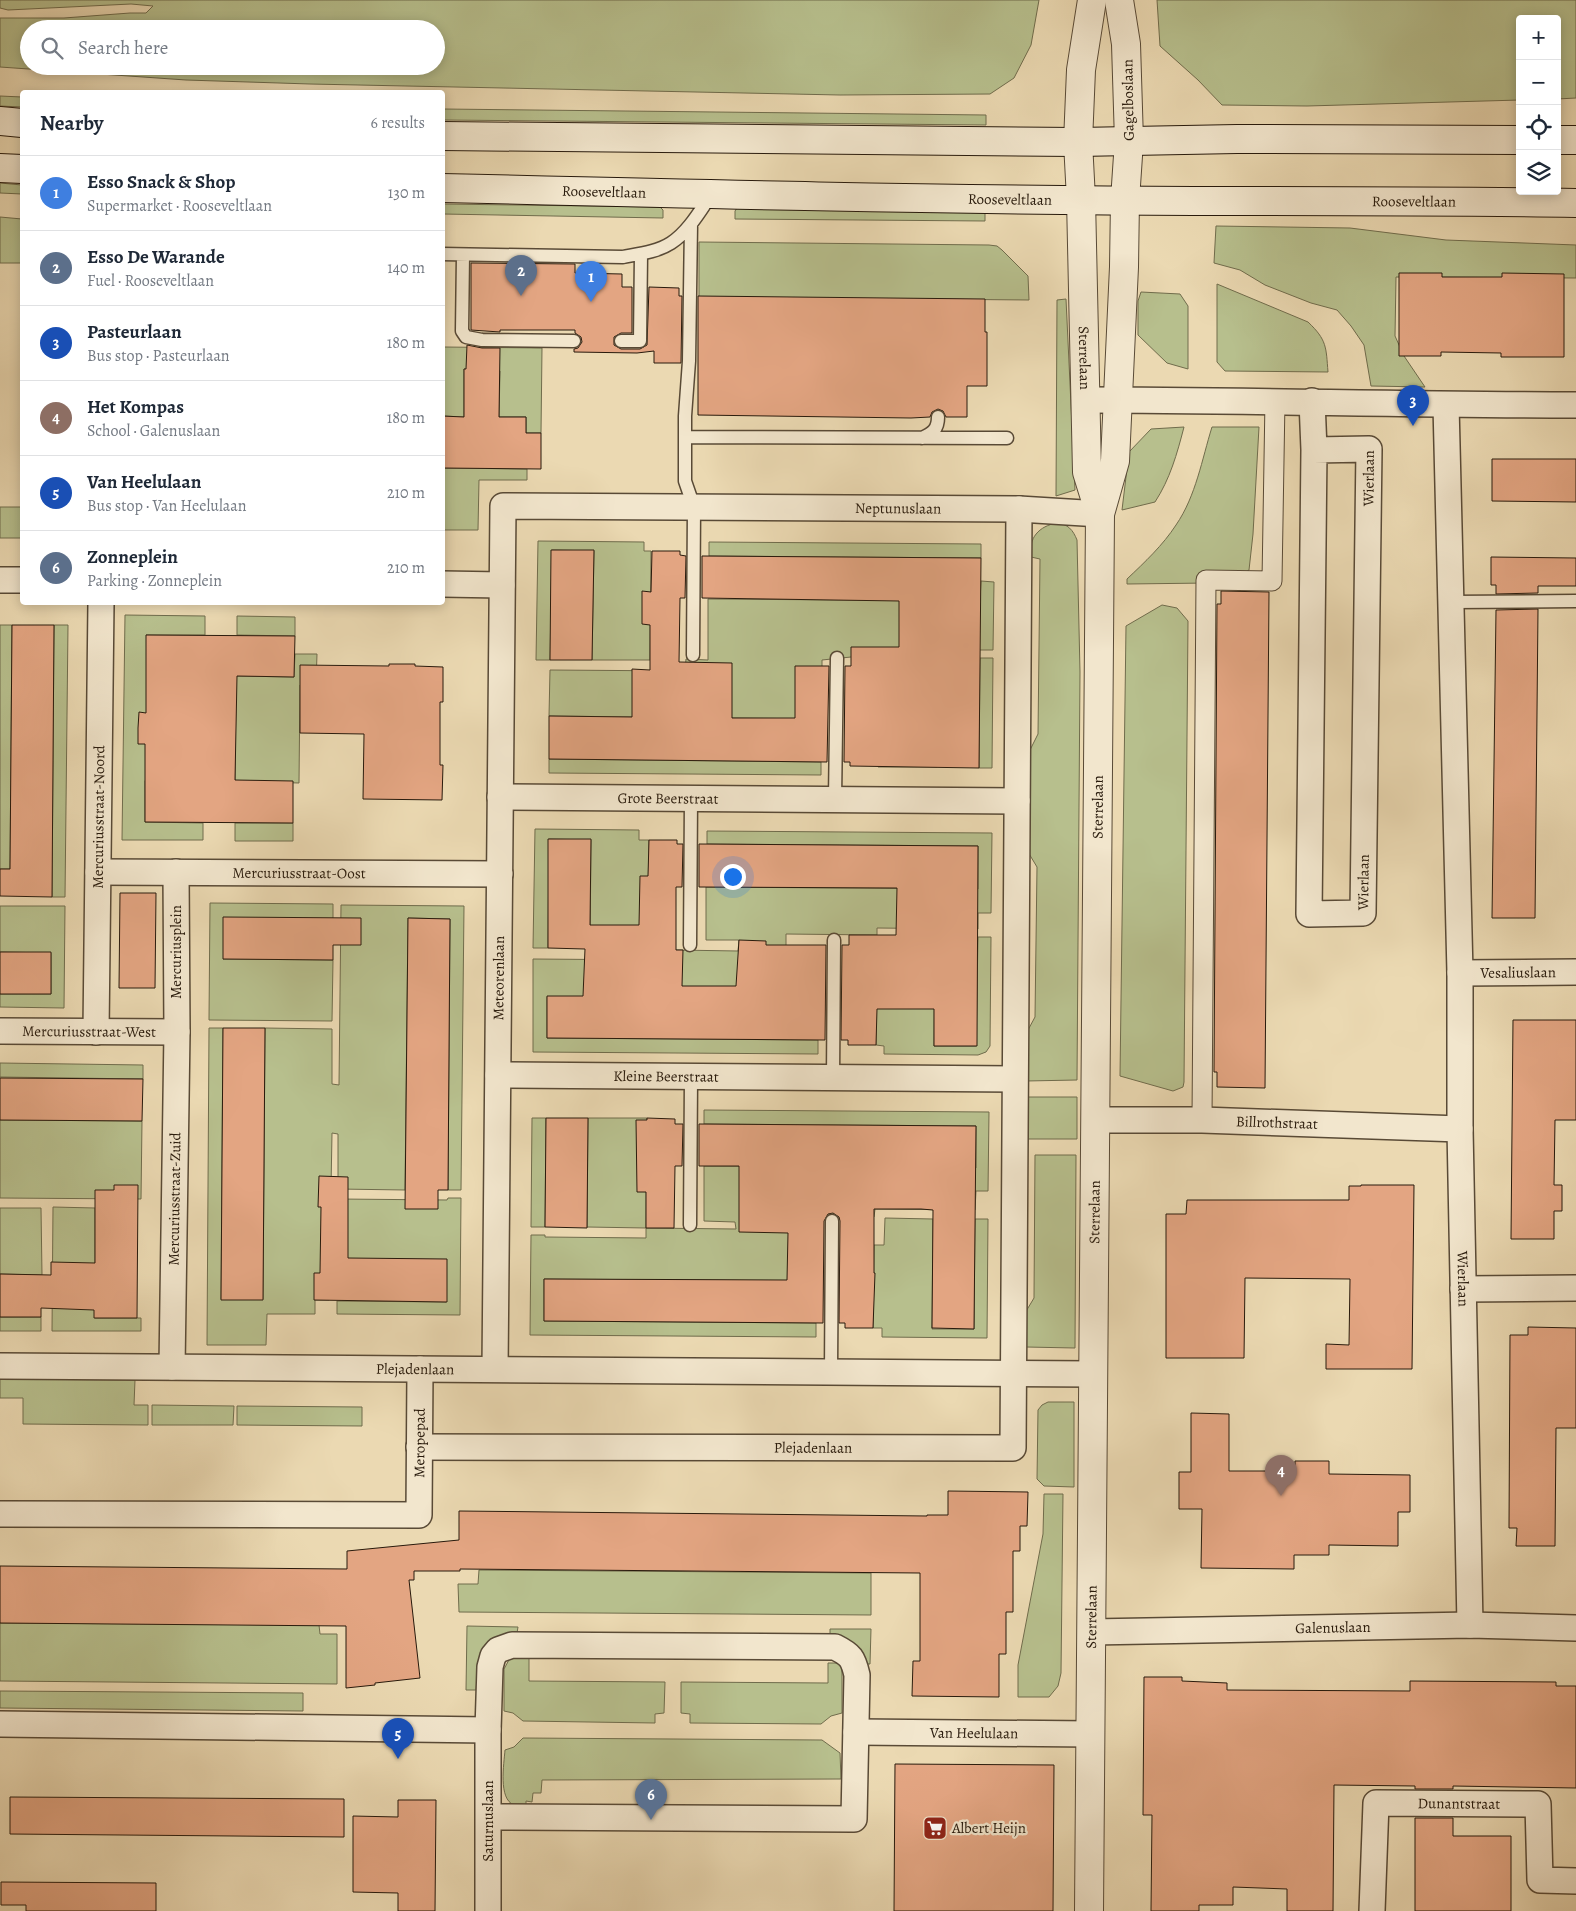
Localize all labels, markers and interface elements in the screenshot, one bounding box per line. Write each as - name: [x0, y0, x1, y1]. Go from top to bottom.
- map controls: [1516, 15, 1561, 195]
- button: +: [1516, 15, 1561, 60]
- search box: [20, 20, 445, 75]
- icon: search: [38, 34, 66, 62]
- text: Search here: [78, 35, 168, 61]
- street label: Gagelboslaan: [1117, 59, 1139, 141]
- button: −: [1516, 60, 1561, 105]
- button: locate: [1516, 105, 1561, 150]
- text: Nearby: [40, 109, 103, 137]
- text: 6 results: [371, 112, 425, 134]
- button: layers: [1516, 150, 1561, 195]
- text: Esso Snack & Shop: [87, 169, 236, 195]
- street label: Rooseveltlaan: [562, 181, 646, 203]
- text: 1: [53, 182, 59, 204]
- text: 130 m: [388, 182, 425, 204]
- street label: Rooseveltlaan: [968, 189, 1052, 210]
- street label: Rooseveltlaan: [1372, 191, 1456, 212]
- text: Supermarket · Rooseveltlaan: [87, 195, 272, 217]
- text: Esso De Warande: [87, 244, 225, 270]
- pin: 2: [505, 255, 537, 296]
- text: 2: [52, 257, 60, 279]
- text: 140 m: [387, 257, 425, 279]
- pin: 1: [575, 261, 607, 302]
- text: Fuel · Rooseveltlaan: [87, 270, 214, 292]
- text: Pasteurlaan: [87, 319, 182, 345]
- street label: Sterrelaan: [1074, 326, 1095, 390]
- text: 3: [53, 332, 59, 354]
- text: 180 m: [387, 332, 425, 354]
- text: Bus stop · Pasteurlaan: [87, 345, 230, 367]
- pin: 3: [1397, 385, 1429, 426]
- text: Het Kompas: [87, 394, 184, 420]
- text: 4: [52, 407, 60, 429]
- text: 180 m: [387, 407, 425, 429]
- text: School · Galenuslaan: [87, 420, 220, 442]
- street label: Wierlaan: [1358, 450, 1379, 507]
- text: Van Heelulaan: [87, 469, 201, 495]
- text: 5: [53, 482, 59, 504]
- text: 210 m: [387, 482, 425, 504]
- text: Bus stop · Van Heelulaan: [87, 495, 247, 517]
- street label: Neptunuslaan: [855, 498, 941, 519]
- text: Zonneplein: [87, 544, 178, 570]
- text: 6: [52, 557, 60, 579]
- text: 210 m: [387, 557, 425, 579]
- text: Parking · Zonneplein: [87, 570, 222, 592]
- street label: Mercuriusstraat-Noord: [88, 744, 109, 889]
- street label: Sterrelaan: [1087, 775, 1108, 839]
- street label: Grote Beerstraat: [617, 788, 719, 809]
- street label: Wierlaan: [1353, 854, 1374, 911]
- street label: Mercuriusstraat-Oost: [232, 863, 366, 883]
- your location: [720, 864, 746, 890]
- street label: Mercuriusplein: [166, 905, 186, 999]
- street label: Meteorenlaan: [488, 936, 509, 1021]
- street label: Vesaliuslaan: [1479, 962, 1556, 983]
- street label: Mercuriusstraat-West: [22, 1021, 156, 1042]
- street label: Kleine Beerstraat: [613, 1066, 719, 1087]
- street label: Billrothstraat: [1236, 1111, 1318, 1134]
- street label: Mercuriusstraat-Zuid: [164, 1131, 186, 1266]
- street label: Sterrelaan: [1084, 1180, 1105, 1244]
- street label: Wierlaan: [1452, 1250, 1474, 1307]
- street label: Plejadenlaan: [376, 1359, 454, 1379]
- street label: Meropepad: [409, 1407, 430, 1478]
- street label: Plejadenlaan: [774, 1438, 852, 1458]
- pin: 4: [1265, 1455, 1297, 1496]
- street label: Sterrelaan: [1081, 1585, 1102, 1649]
- street label: Galenuslaan: [1295, 1617, 1371, 1638]
- pin: 5: [382, 1718, 414, 1759]
- street label: Van Heelulaan: [929, 1723, 1018, 1743]
- pin: 6: [635, 1779, 667, 1820]
- street label: Saturnuslaan: [478, 1780, 498, 1862]
- street label: Dunantstraat: [1418, 1793, 1500, 1814]
- supermarket icon: Albert Heijn: [922, 1815, 948, 1841]
- place label: Albert Heijn: [951, 1818, 1026, 1838]

